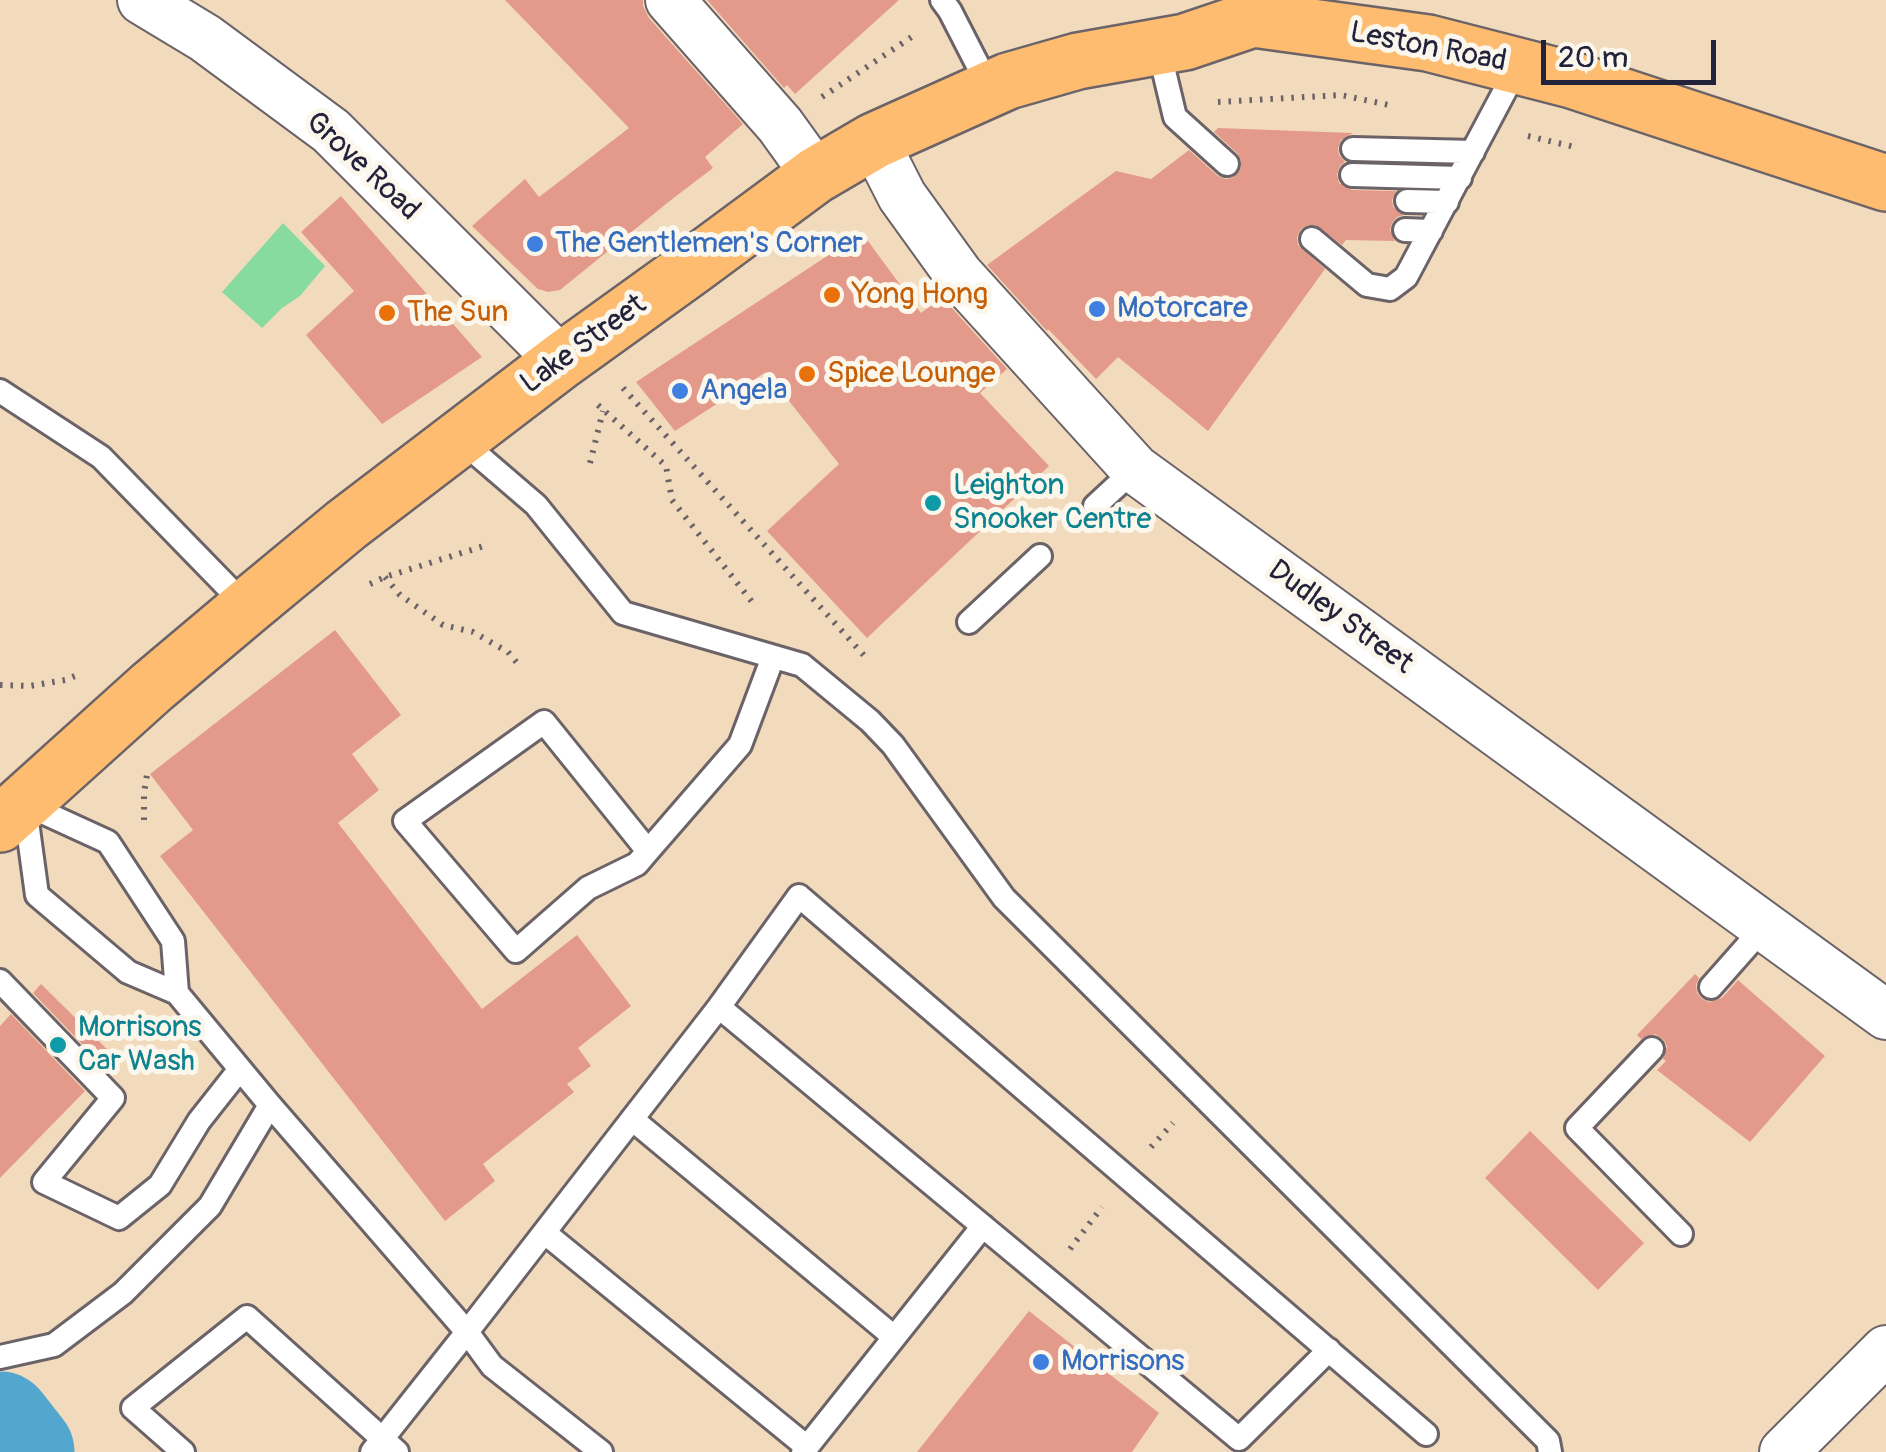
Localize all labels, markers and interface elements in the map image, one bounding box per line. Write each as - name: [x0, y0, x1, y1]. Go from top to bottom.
- street label: Leston Road: [1347, 15, 1509, 81]
- scale bar: [1546, 20, 1721, 82]
- text: 20 m: [1558, 39, 1628, 76]
- street label: Grove Road: [297, 105, 427, 229]
- place label: The Gentlemen's Corner: [555, 226, 863, 262]
- marker: The Gentlemen's Corner: [524, 233, 546, 255]
- place label: Yong Hong: [852, 277, 988, 313]
- marker: Yong Hong: [821, 284, 843, 306]
- street label: Lake Street: [514, 288, 654, 402]
- place label: Motorcare: [1117, 291, 1248, 327]
- place label: The Sun: [407, 295, 509, 331]
- marker: Motorcare: [1086, 298, 1108, 320]
- marker: The Sun: [376, 302, 398, 324]
- place label: Spice Lounge: [827, 356, 996, 392]
- marker: Spice Lounge: [796, 363, 818, 385]
- place label: Angela: [700, 373, 787, 409]
- marker: Angela: [669, 380, 691, 402]
- place label: Leighton Snooker Centre: [953, 468, 1151, 538]
- marker: Leighton Snooker Centre: [922, 492, 944, 514]
- street label: Dudley Street: [1260, 553, 1420, 683]
- place label: Morrisons Car Wash: [78, 1010, 201, 1080]
- marker: Morrisons Car Wash: [47, 1034, 69, 1056]
- place label: Morrisons: [1061, 1344, 1184, 1380]
- marker: Morrisons: [1030, 1351, 1052, 1373]

